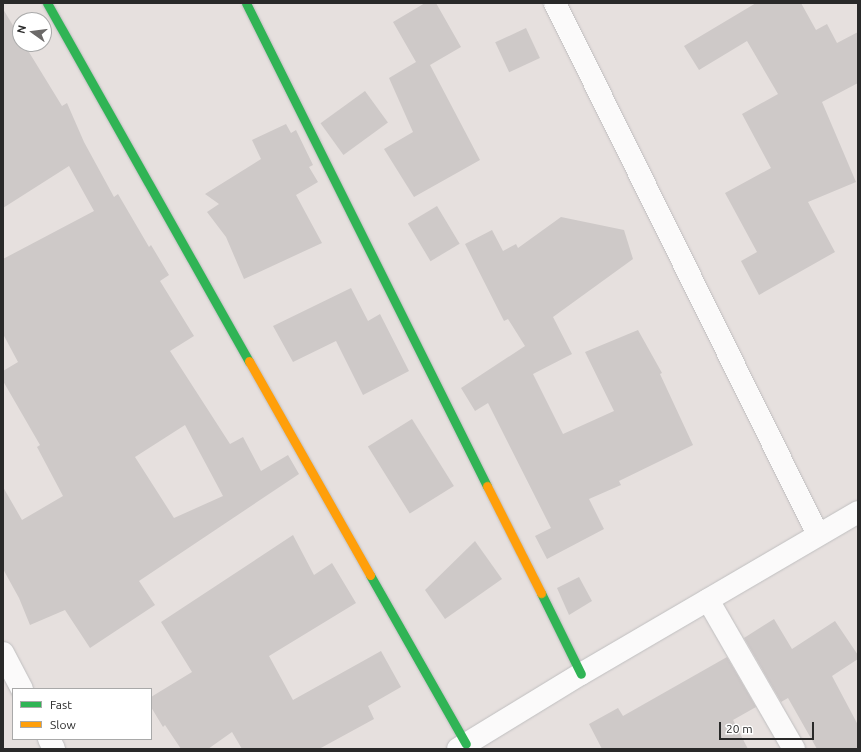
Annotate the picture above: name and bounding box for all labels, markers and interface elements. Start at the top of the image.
north arrow [12,12,52,52]
text: N [15,24,28,35]
legend [12,688,152,740]
text: Fast [50,698,72,711]
scale bar [721,714,816,740]
text: Slow [50,718,76,731]
text: 20 m [726,722,753,735]

